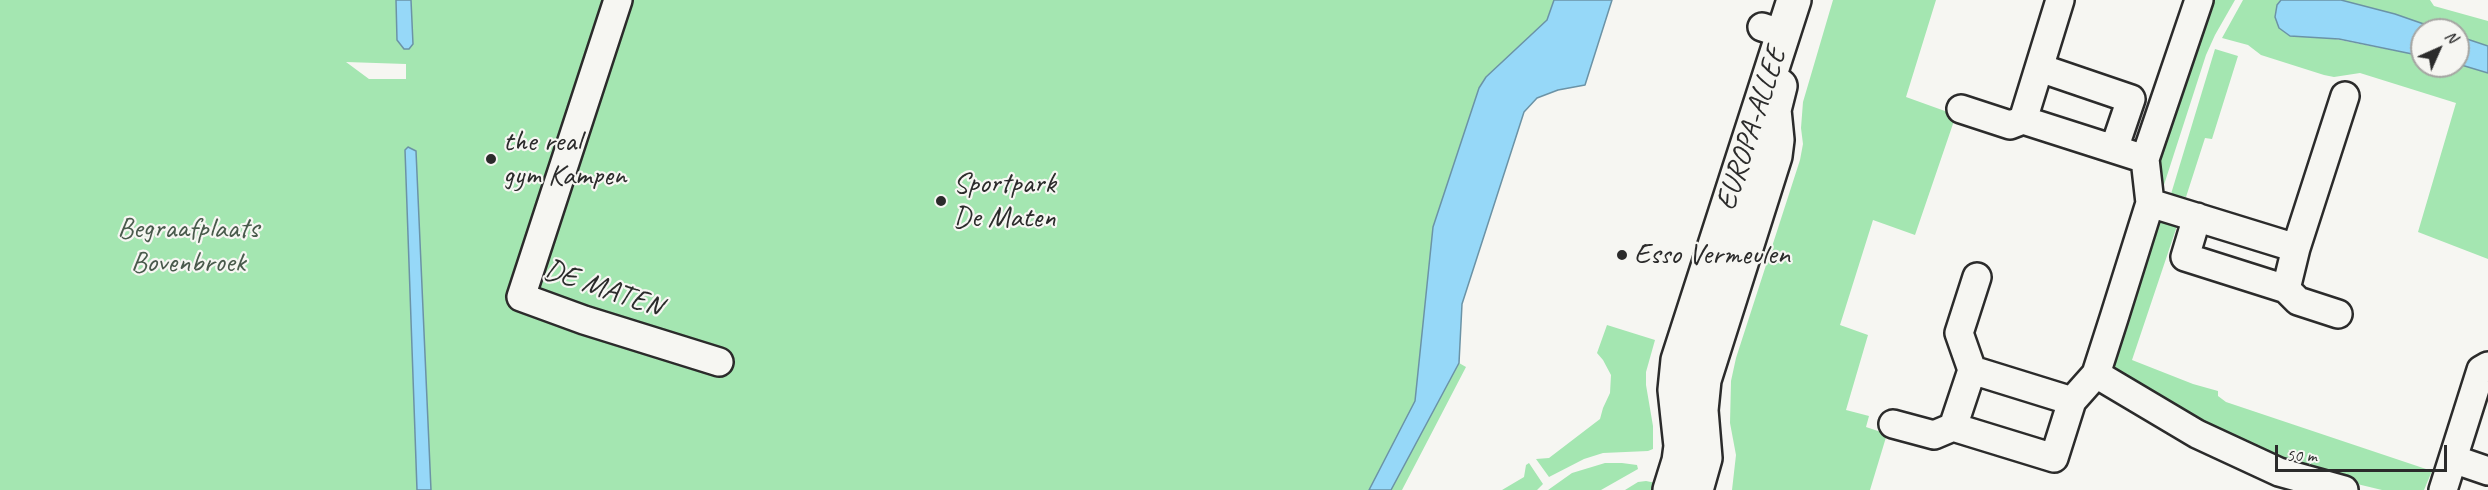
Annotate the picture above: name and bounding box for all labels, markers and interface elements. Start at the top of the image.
north arrow [2410,18,2470,78]
text: N [2441,26,2462,47]
street label: EUROPA-ALLEE [1709,43,1795,215]
place label: the real gym Kampen [503,124,626,195]
marker: the real gym Kampen [484,152,498,166]
place label: Sportpark De Maten [953,166,1056,237]
marker: Sportpark De Maten [934,194,948,208]
park label: Begraafplaats Bovenbroek [117,211,259,282]
place label: Esso Vermeulen [1634,237,1790,273]
marker: Esso Vermeulen [1615,248,1629,262]
street label: DE MATEN [539,252,667,326]
scale bar [2278,433,2450,471]
text: 50 m [2286,444,2317,466]

